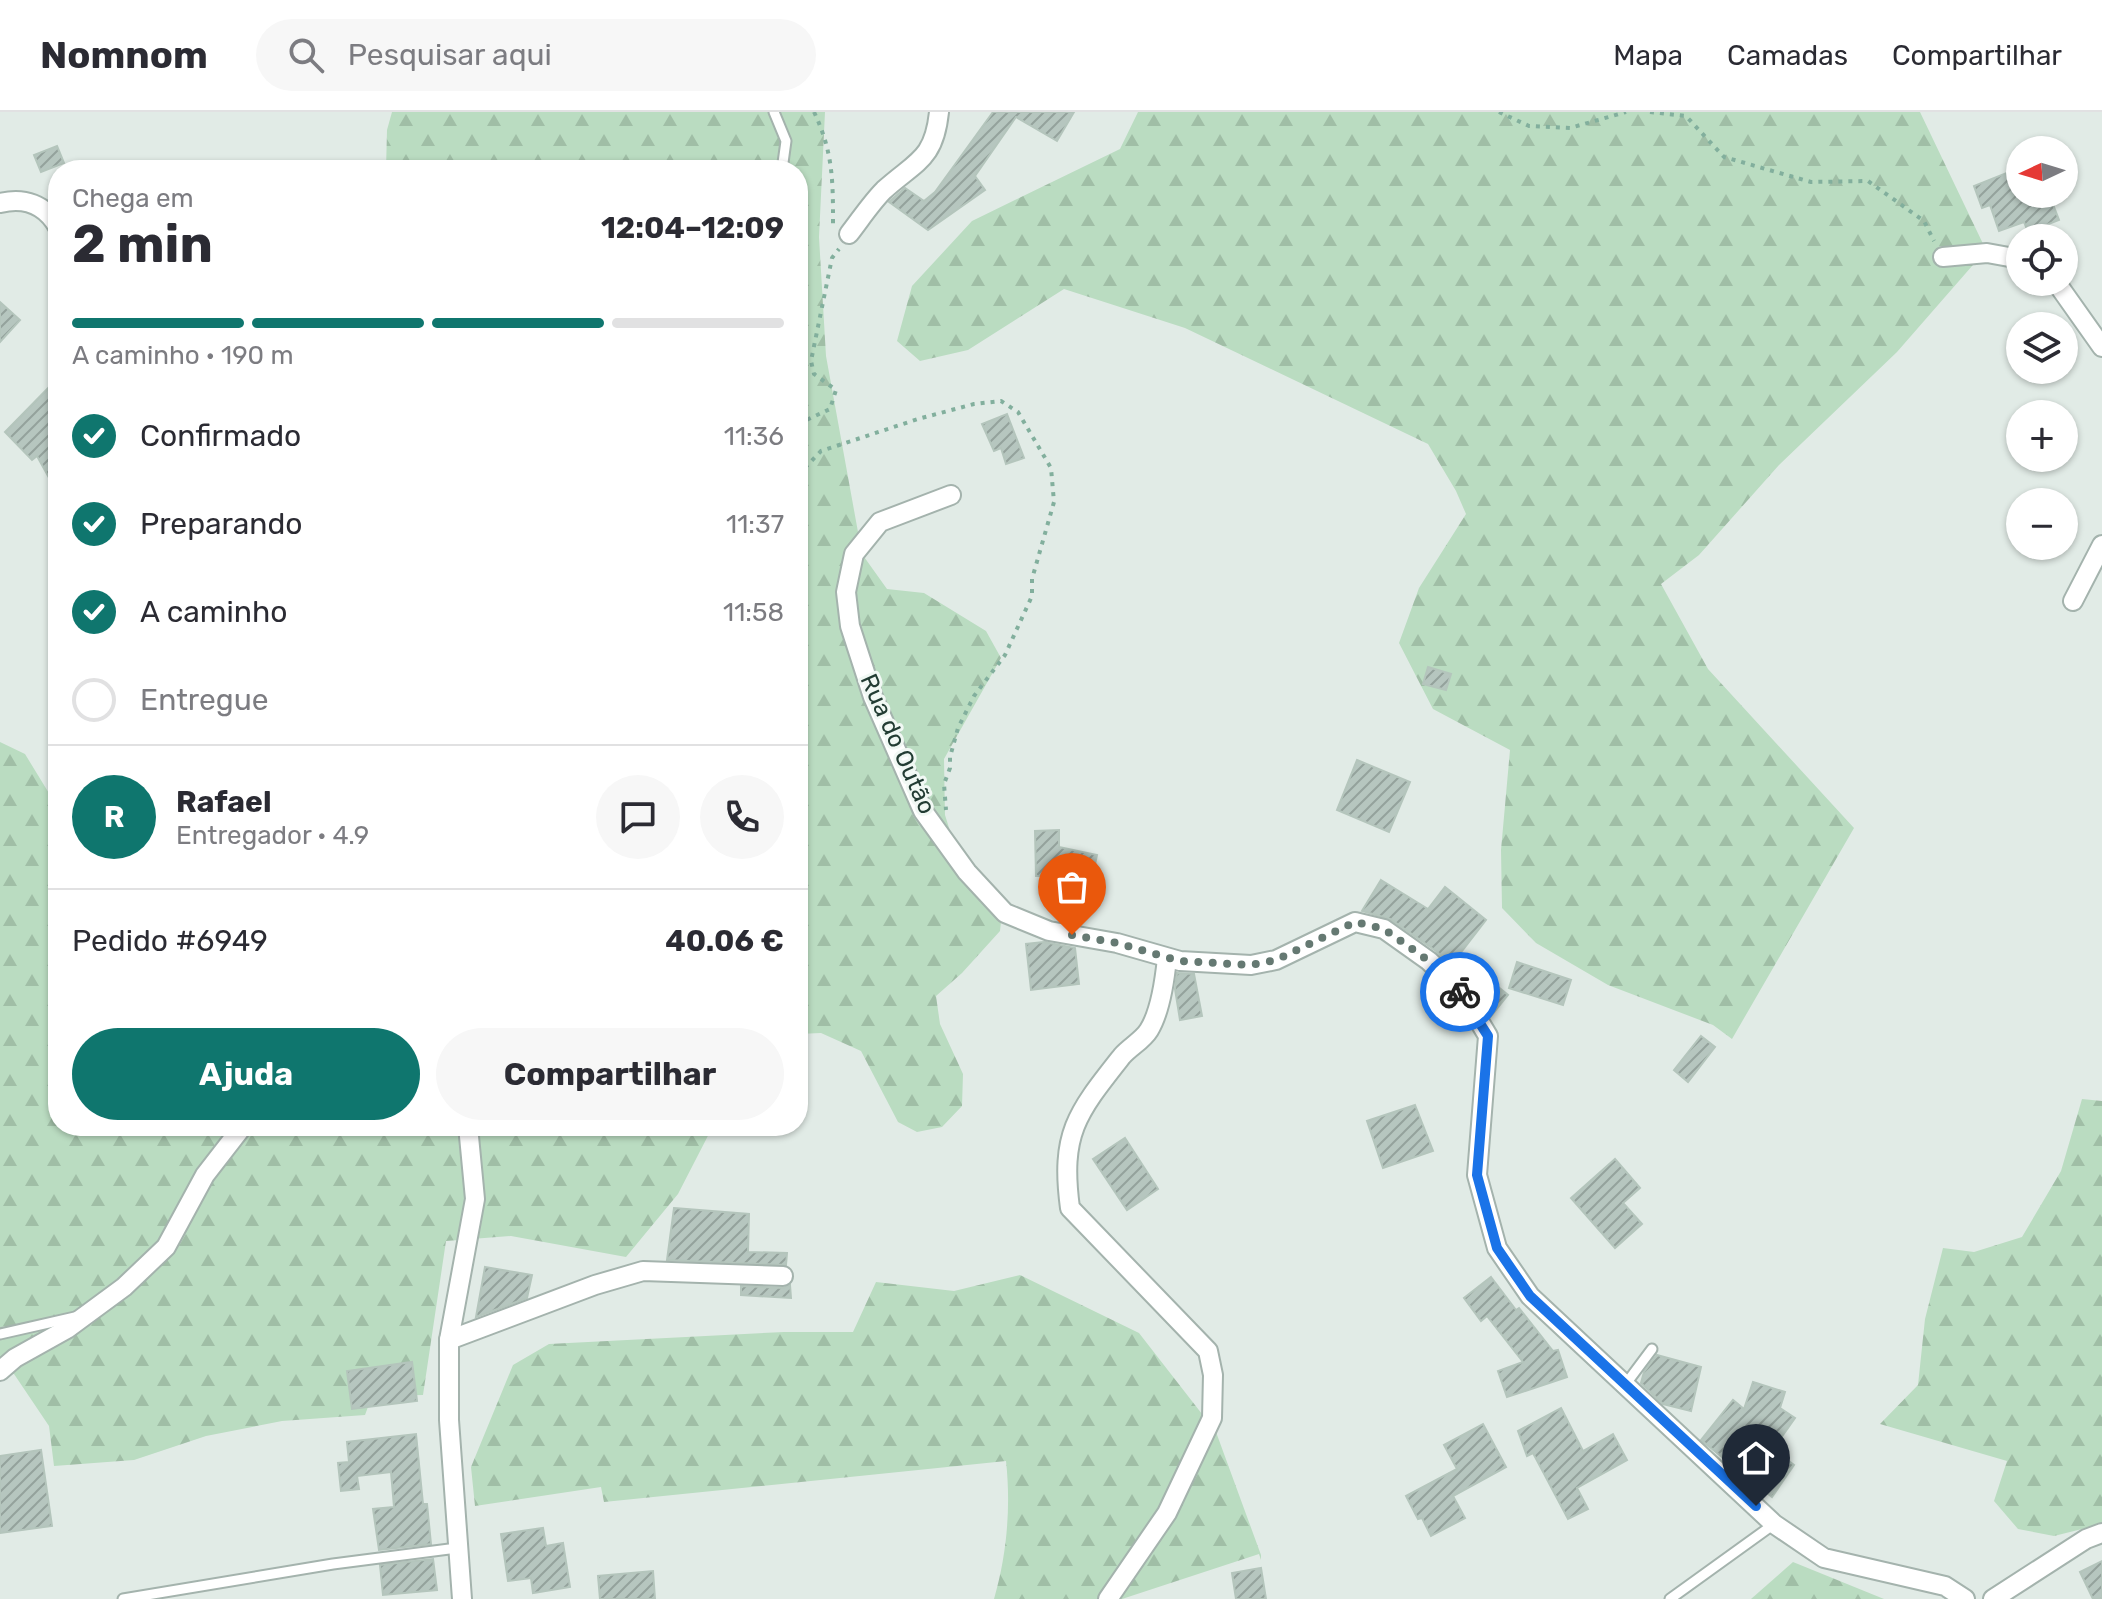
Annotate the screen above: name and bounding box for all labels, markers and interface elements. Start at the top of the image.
search box [256,19,816,91]
text: Nomnom [40,32,208,78]
icon: search [284,33,328,77]
text: Pesquisar aqui [348,37,552,73]
text: Mapa [1613,39,1683,72]
text: Camadas [1727,39,1848,72]
text: Compartilhar [1892,39,2062,72]
north arrow [2006,136,2078,208]
map controls [2006,136,2078,560]
text: Chega em [72,183,194,214]
text: 12:04–12:09 [601,210,784,246]
text: 2 min [72,213,213,275]
button: locate [2006,224,2078,296]
button: layers [2006,312,2078,384]
text: A caminho · 190 m [72,340,294,371]
button: + [2006,400,2078,472]
icon: check [72,414,116,458]
text: Confirmado [140,418,301,454]
text: 11:36 [724,421,784,452]
button: − [2006,488,2078,560]
icon: check [72,502,116,546]
text: Preparando [140,506,303,542]
text: 11:37 [726,509,784,540]
icon: check [72,590,116,634]
text: A caminho [140,594,287,630]
text: 11:58 [723,597,784,628]
street label: Rua do Outão [855,670,941,818]
text: Entregue [140,682,269,718]
button: chat [596,775,680,859]
button: phone [700,775,784,859]
text: Rafael [176,784,271,820]
text: R [104,799,124,835]
text: Entregador · 4.9 [176,820,369,851]
pin [1038,853,1106,935]
icon: bag [1050,865,1094,909]
text: Pedido #6949 [72,923,268,959]
text: 40.06 € [665,923,784,959]
courier [1420,952,1500,1032]
icon: bike [1438,970,1482,1014]
button: Ajuda [72,1028,420,1120]
button: Compartilhar [436,1028,784,1120]
pin [1722,1424,1790,1506]
icon: home [1734,1436,1778,1480]

